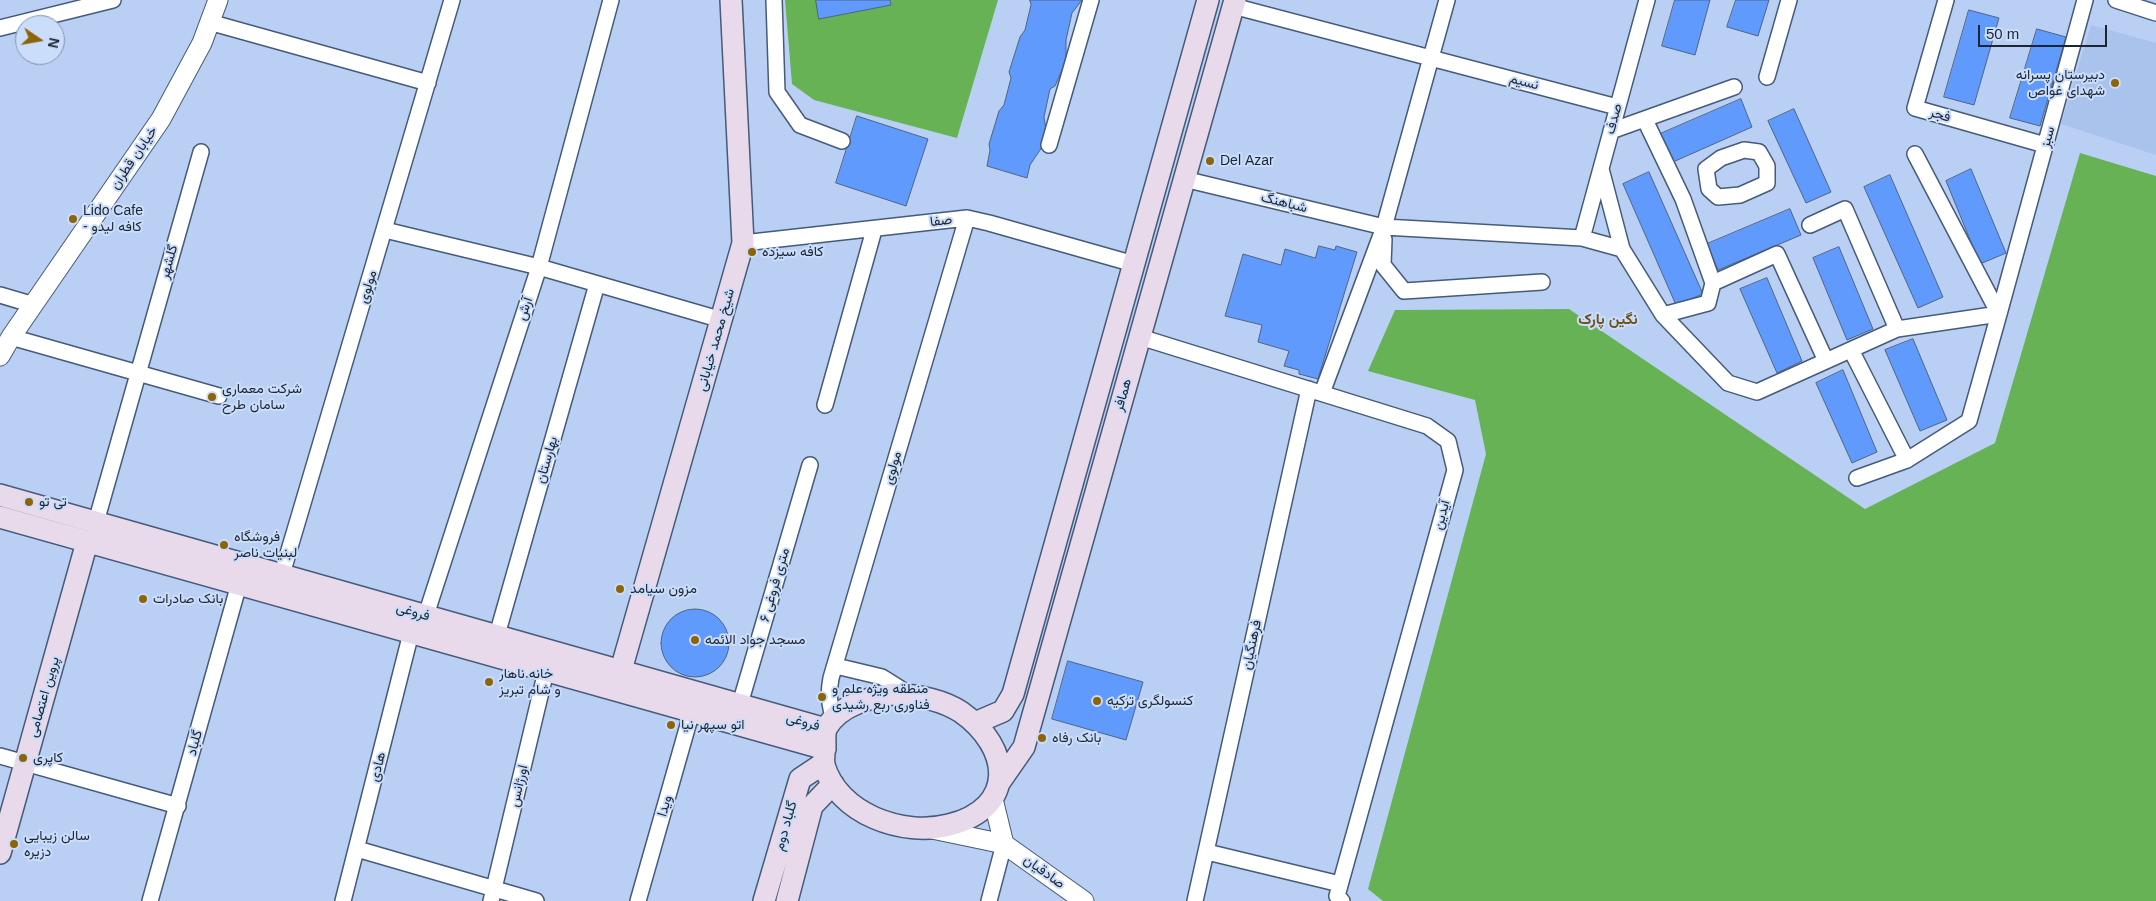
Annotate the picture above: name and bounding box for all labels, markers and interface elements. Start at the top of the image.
north arrow [15,15,65,65]
scale bar [1981,15,2110,47]
text: 50 m [1986,25,2019,42]
text: N [45,36,63,50]
place label: دبیرستان پسرانه شهدای غواص [2016,67,2105,100]
street label: نسیم [1507,70,1541,94]
marker: دبیرستان پسرانه شهدای غواص [2109,77,2121,89]
street label: صدف [1602,102,1626,136]
street label: فجر [1927,104,1953,126]
street label: خیابان قطران [107,123,161,193]
street label: سبز [2037,125,2059,149]
place label: Del Azar [1220,153,1274,169]
marker: Del Azar [1204,155,1216,167]
street label: شباهنگ [1259,189,1309,217]
place label: Lido Cafe - کافه لیدو [83,203,143,236]
street label: صفا [929,211,953,231]
marker: Lido Cafe - کافه لیدو [67,213,79,225]
street label: گلشهر [156,243,182,281]
place label: کافه سیزده [762,244,824,260]
marker: کافه سیزده [746,246,758,258]
street label: مولوی [355,268,381,306]
street label: شیخ محمد خیابانی [693,287,739,393]
street label: آرش [513,295,537,323]
district label: نگین پارک [1578,311,1638,329]
street label: همافر [1110,377,1136,413]
place label: شرکت معماری سامان طرح [222,381,302,414]
marker: شرکت معماری سامان طرح [206,391,218,403]
street label: بهارستان [532,435,562,485]
street label: مولوی [880,449,906,487]
place label: تی تو [39,494,67,510]
marker: تی تو [23,496,35,508]
street label: آیدین [1430,498,1454,532]
place label: فروشگاه لبنیات ناصر [234,529,297,562]
marker: فروشگاه لبنیات ناصر [218,539,230,551]
street label: ۶ متری فروغی [756,546,794,624]
place label: مزون سیامد [630,581,697,597]
marker: مزون سیامد [614,583,626,595]
place label: بانک صادرات [153,591,223,607]
marker: بانک صادرات [137,593,149,605]
street label: فروغى [394,599,432,625]
street label: فرهنگیان [1239,619,1265,671]
place label: مسجد جواد الائمه [705,632,805,648]
marker: مسجد جواد الائمه [689,634,701,646]
street label: پروین اعتصامى [24,655,64,739]
place label: خانه ناهار و شام تبریز [499,666,561,699]
marker: خانه ناهار و شام تبریز [483,676,495,688]
place label: منطقه ویژه علم و فناوری ربع رشیدی [832,681,930,714]
marker: منطقه ویژه علم و فناوری ربع رشیدی [816,691,828,703]
place label: کنسولگری ترکیه [1107,693,1193,709]
marker: کنسولگری ترکیه [1091,695,1103,707]
street label: فروغى [784,709,822,735]
place label: اتو سپهر نیا [681,717,745,733]
marker: اتو سپهر نیا [665,719,677,731]
street label: گلباد [184,728,206,758]
place label: بانک رفاه [1052,730,1101,746]
marker: بانک رفاه [1036,732,1048,744]
place label: کاپری [33,750,63,766]
street label: هادی [366,750,390,784]
marker: کاپری [17,752,29,764]
street label: اورژانس [506,763,532,809]
street label: ویدا [654,793,676,819]
street label: گلباد دوم [771,799,801,853]
place label: سالن زیبایی دزیره [24,828,90,860]
marker: سالن زیبایی دزیره [8,838,20,850]
street label: صادقیان [1020,851,1068,893]

